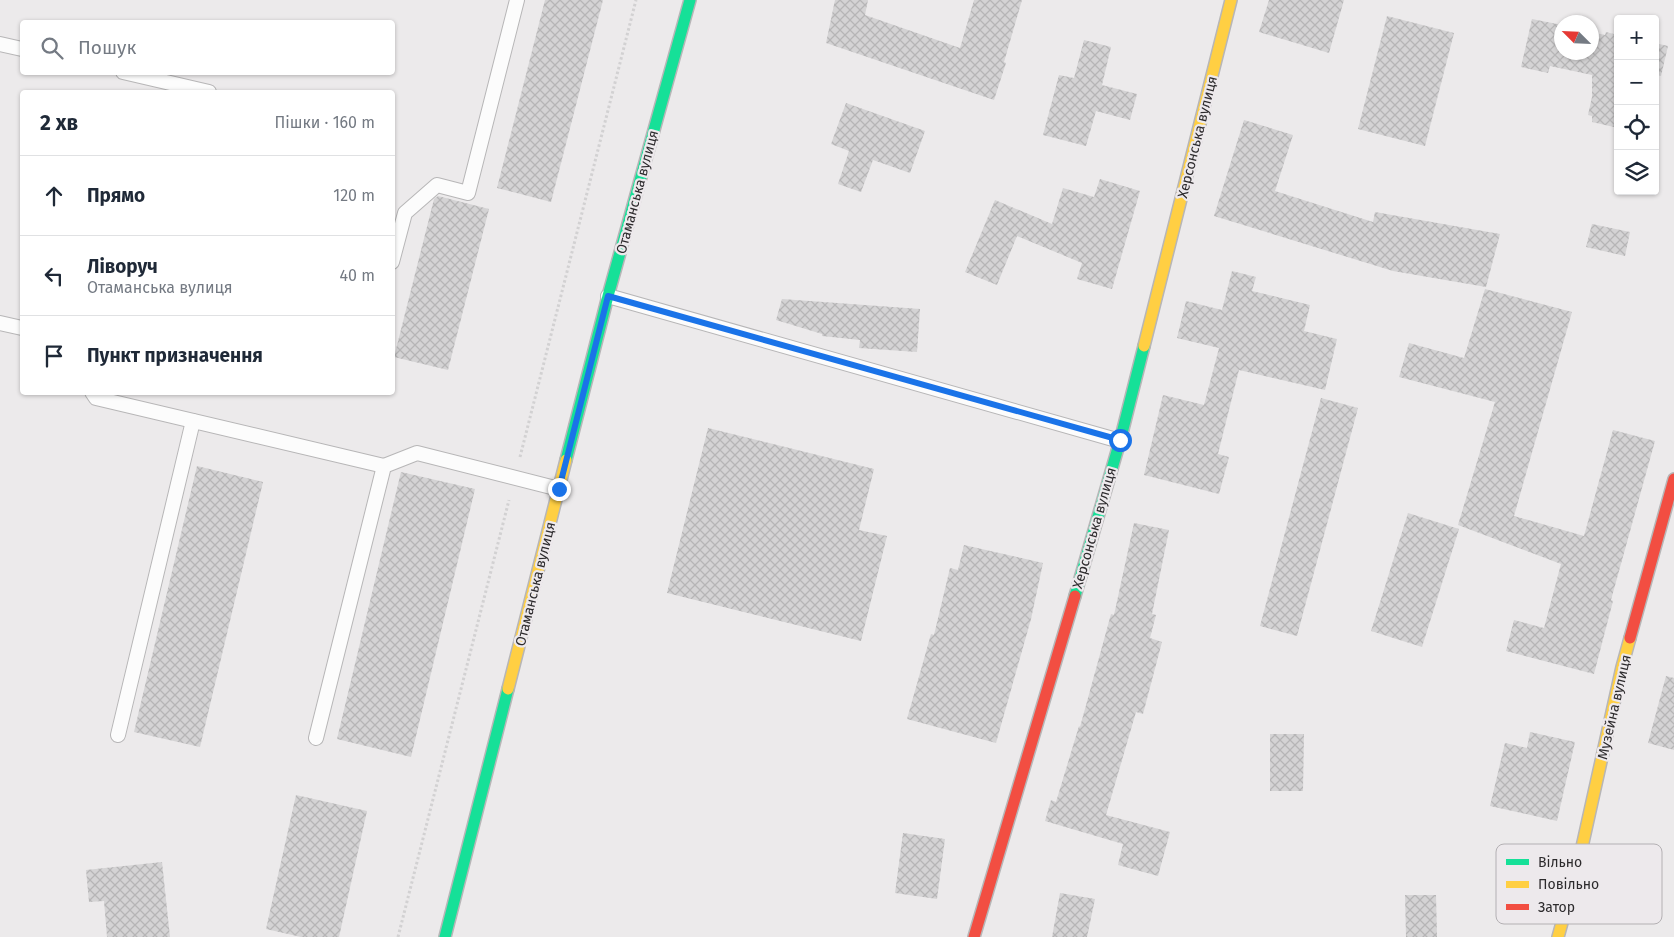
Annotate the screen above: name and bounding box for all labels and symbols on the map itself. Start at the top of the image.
north arrow [1554,15,1599,60]
street label: Херсонська вулиця [1174,74,1221,200]
street label: Отаманська вулиця [613,128,662,256]
route start [1109,429,1132,452]
street label: Херсонська вулиця [1069,466,1120,591]
route end [548,478,571,501]
street label: Отаманська вулиця [512,520,559,648]
street label: Музейна вулиця [1594,653,1635,761]
legend [1496,844,1662,924]
text: Вільно [1538,854,1582,871]
text: Повільно [1538,876,1599,893]
text: Затор [1538,899,1575,916]

